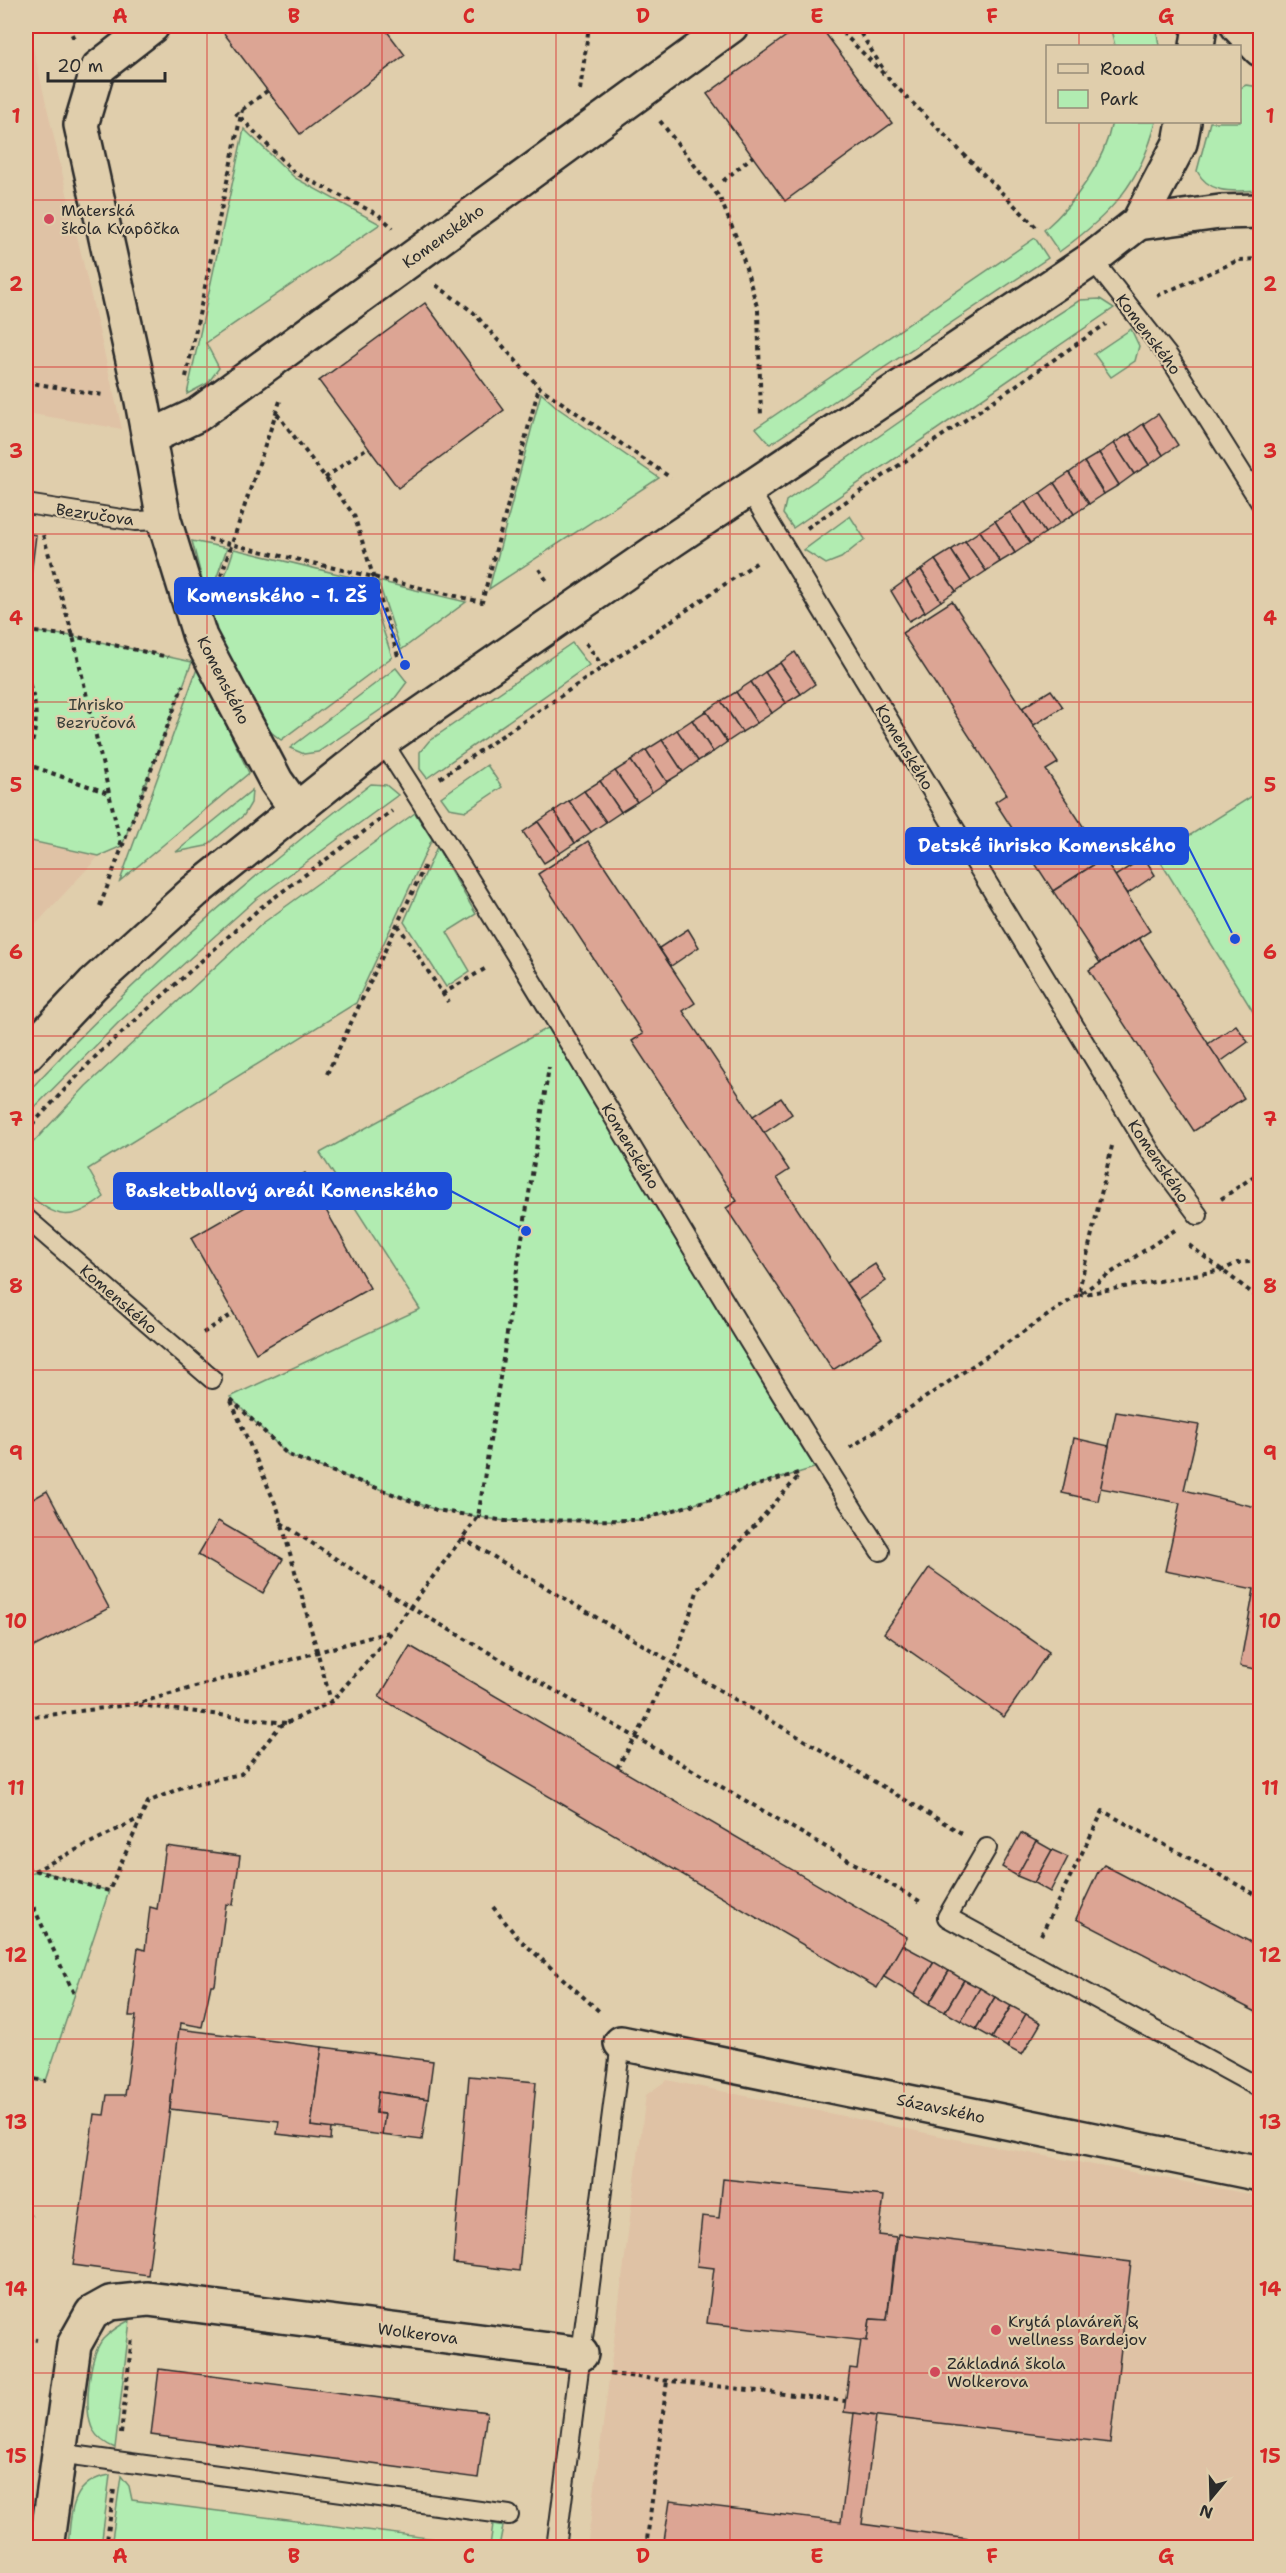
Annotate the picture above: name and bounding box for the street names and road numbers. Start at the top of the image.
street label: Komenského [398,200,488,273]
street label: Komenského [1111,290,1186,379]
street label: Bezručova [54,499,135,530]
street label: Komenského [192,633,255,728]
street label: Komenského [871,701,938,794]
street label: Komenského [597,1100,664,1193]
street label: Komenského [1123,1116,1194,1207]
street label: Komenského [75,1260,162,1339]
street label: Sázavského [895,2089,987,2128]
street label: Wolkerova [376,2318,459,2349]

